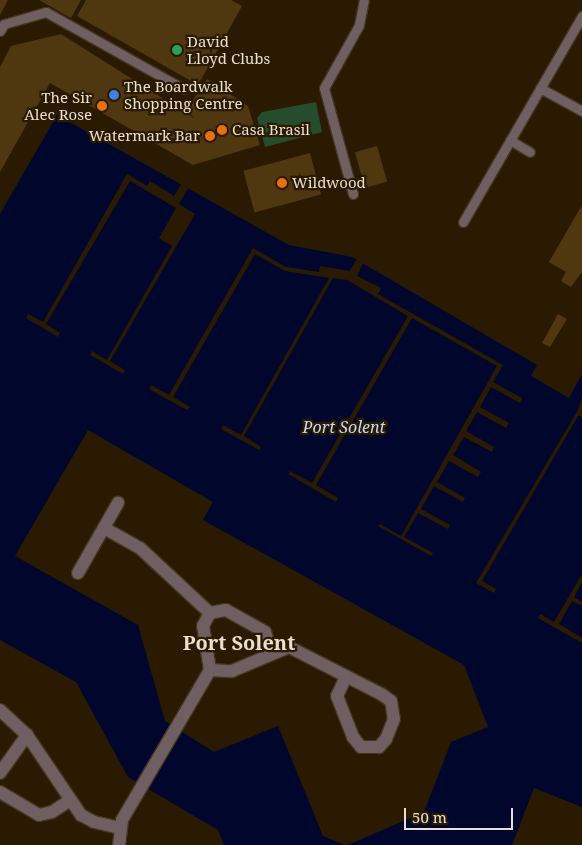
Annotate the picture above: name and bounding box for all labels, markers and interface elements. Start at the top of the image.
place label: David Lloyd Clubs [187,32,270,67]
marker: David Lloyd Clubs [171,44,183,56]
place label: The Boardwalk Shopping Centre [124,77,242,112]
place label: The Sir Alec Rose [24,88,92,123]
marker: The Boardwalk Shopping Centre [108,89,120,101]
marker: The Sir Alec Rose [96,100,108,112]
place label: Casa Brasil [232,121,310,139]
marker: Casa Brasil [216,124,228,136]
place label: Watermark Bar [89,127,200,145]
marker: Watermark Bar [204,130,216,142]
place label: Wildwood [292,174,366,192]
marker: Wildwood [276,177,288,189]
water label: Port Solent [303,417,385,437]
district label: Port Solent [183,630,295,654]
scale bar [407,798,516,830]
text: 50 m [412,807,447,827]

